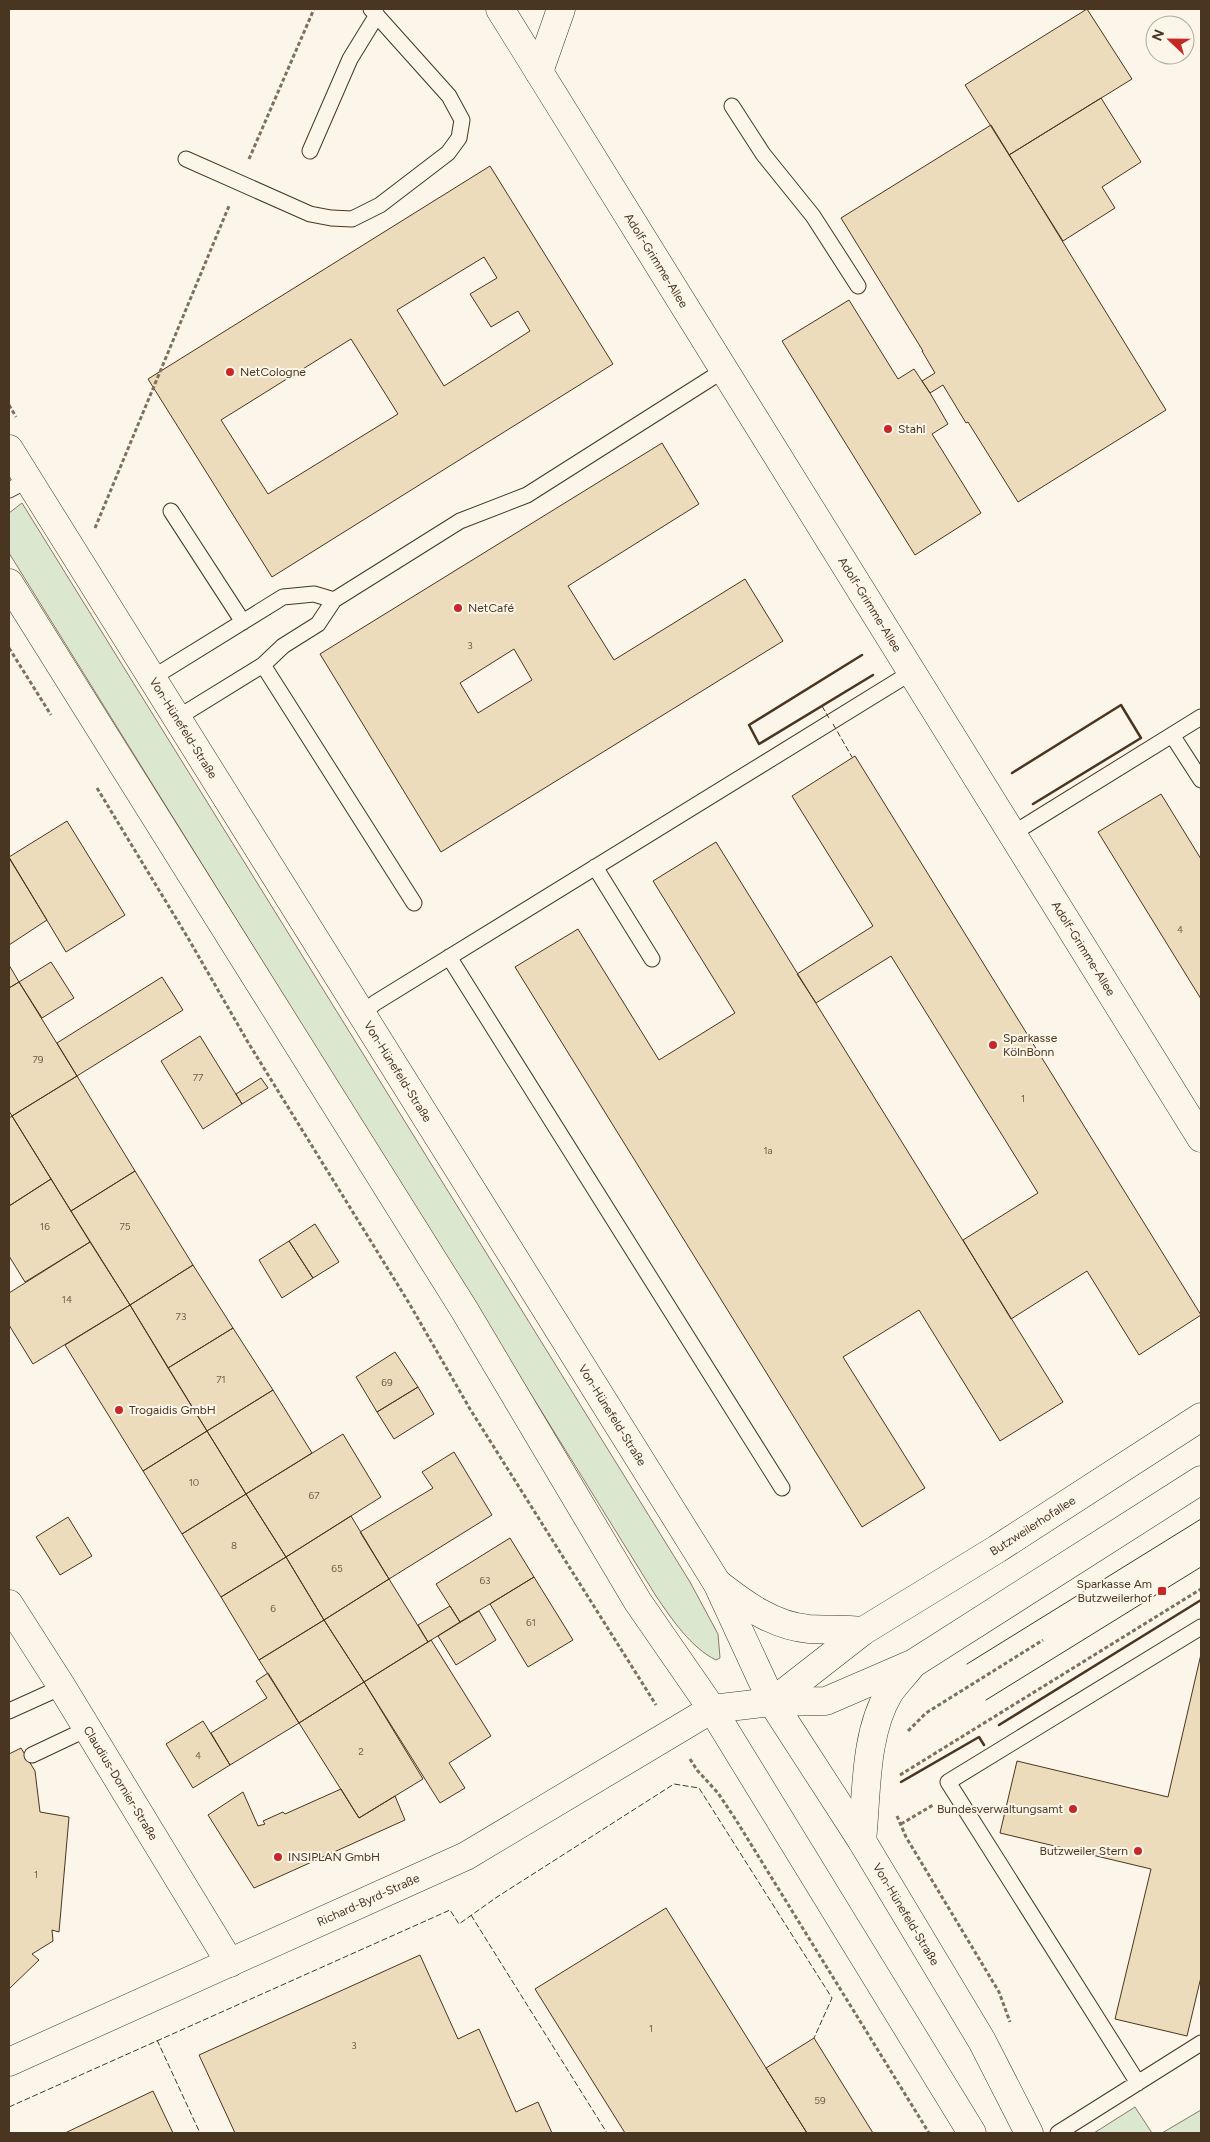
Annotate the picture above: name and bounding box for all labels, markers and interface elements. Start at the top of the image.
north arrow [1145,15,1195,65]
text: N [1149,27,1168,44]
street label: Adolf-Grimme-Allee [622,211,691,311]
place label: NetCologne [240,365,306,379]
marker: NetCologne [224,366,236,378]
place label: Stahl [898,422,925,436]
marker: Stahl [882,423,894,435]
street label: Adolf-Grimme-Allee [835,555,905,655]
place label: NetCafé [468,601,515,615]
marker: NetCafé [452,602,464,614]
house number: 3 [467,639,473,652]
street label: Von-Hünefeld-Straße [146,675,220,782]
street label: Adolf-Grimme-Allee [1049,899,1118,999]
house number: 4 [1177,923,1183,936]
street label: Von-Hünefeld-Straße [361,1018,435,1125]
place label: Sparkasse KölnBonn [1003,1031,1058,1059]
marker: Sparkasse KölnBonn [987,1039,999,1051]
house number: 79 [32,1053,44,1066]
house number: 77 [193,1071,204,1084]
house number: 1 [1021,1092,1025,1105]
house number: 1a [763,1144,773,1157]
house number: 16 [40,1220,50,1233]
house number: 75 [119,1220,131,1233]
house number: 14 [62,1293,72,1306]
house number: 73 [176,1310,186,1323]
street label: Von-Hünefeld-Straße [575,1362,649,1469]
house number: 71 [216,1373,226,1386]
house number: 69 [381,1376,393,1389]
place label: Trogaidis GmbH [129,1403,216,1417]
marker: Trogaidis GmbH [113,1404,125,1416]
house number: 10 [189,1476,199,1489]
house number: 67 [308,1489,320,1502]
street label: Butzweilerhofallee [987,1493,1078,1559]
house number: 8 [231,1539,237,1552]
house number: 65 [331,1562,343,1575]
house number: 63 [479,1574,491,1587]
place label: Sparkasse Am Butzweilerhof [1077,1577,1153,1605]
marker: Sparkasse Am Butzweilerhof [1156,1585,1168,1597]
house number: 6 [270,1602,276,1615]
house number: 61 [526,1616,536,1629]
street label: Claudius-Dornier-Straße [80,1723,161,1843]
house number: 2 [358,1745,364,1758]
house number: 4 [195,1749,201,1762]
place label: Bundesverwaltungsamt [937,1802,1063,1816]
marker: Bundesverwaltungsamt [1067,1803,1079,1815]
place label: Butzweiler Stern [1040,1844,1128,1858]
marker: Butzweiler Stern [1132,1845,1144,1857]
place label: INSIPLAN GmbH [288,1850,380,1864]
marker: INSIPLAN GmbH [272,1851,284,1863]
street label: Von-Hünefeld-Straße [870,1861,942,1968]
house number: 1 [34,1868,38,1881]
street label: Richard-Byrd-Straße [315,1871,422,1929]
house number: 1 [649,2022,653,2035]
house number: 3 [351,2039,357,2052]
house number: 59 [814,2094,826,2107]

